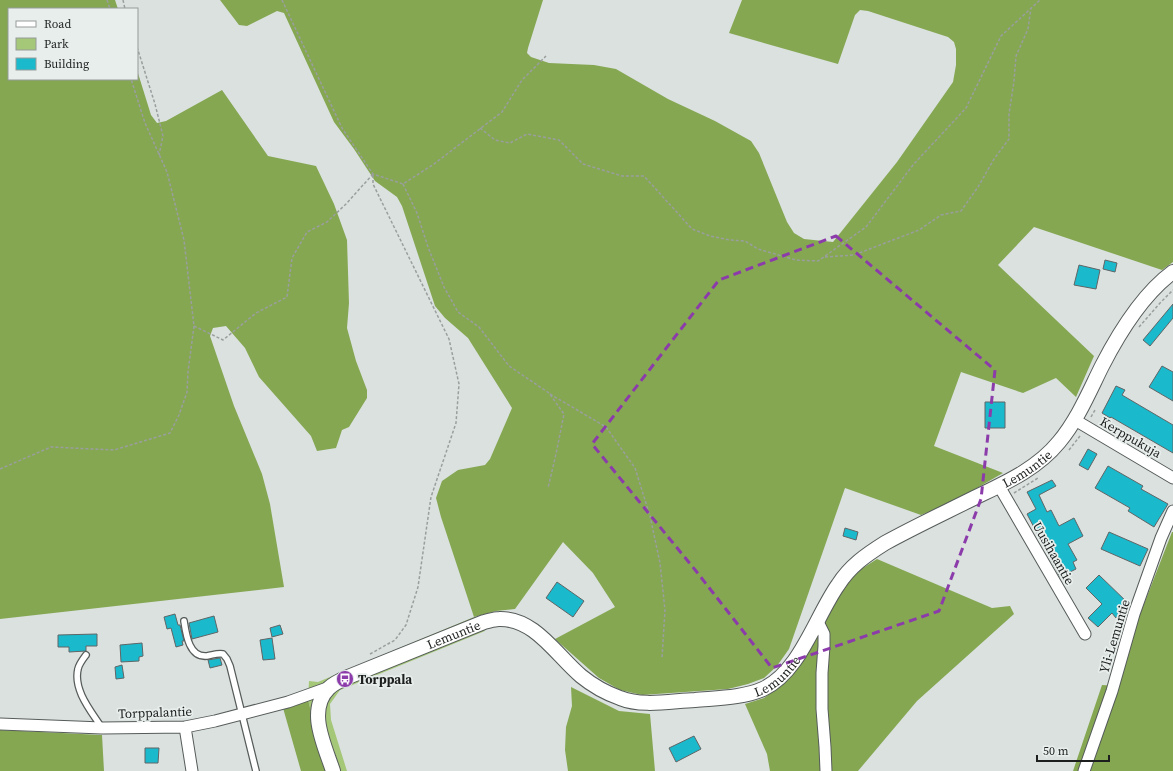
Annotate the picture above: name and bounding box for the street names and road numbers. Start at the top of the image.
street label: Kerppukuja [1097,413,1165,462]
street label: Lemuntie [999,446,1056,492]
street label: Uusihaantie [1029,519,1079,588]
street label: Yli-Lemuntie [1095,597,1134,675]
street label: Lemuntie [424,616,483,653]
street label: Lemuntie [752,652,805,701]
street label: Torppalantie [118,703,193,722]

